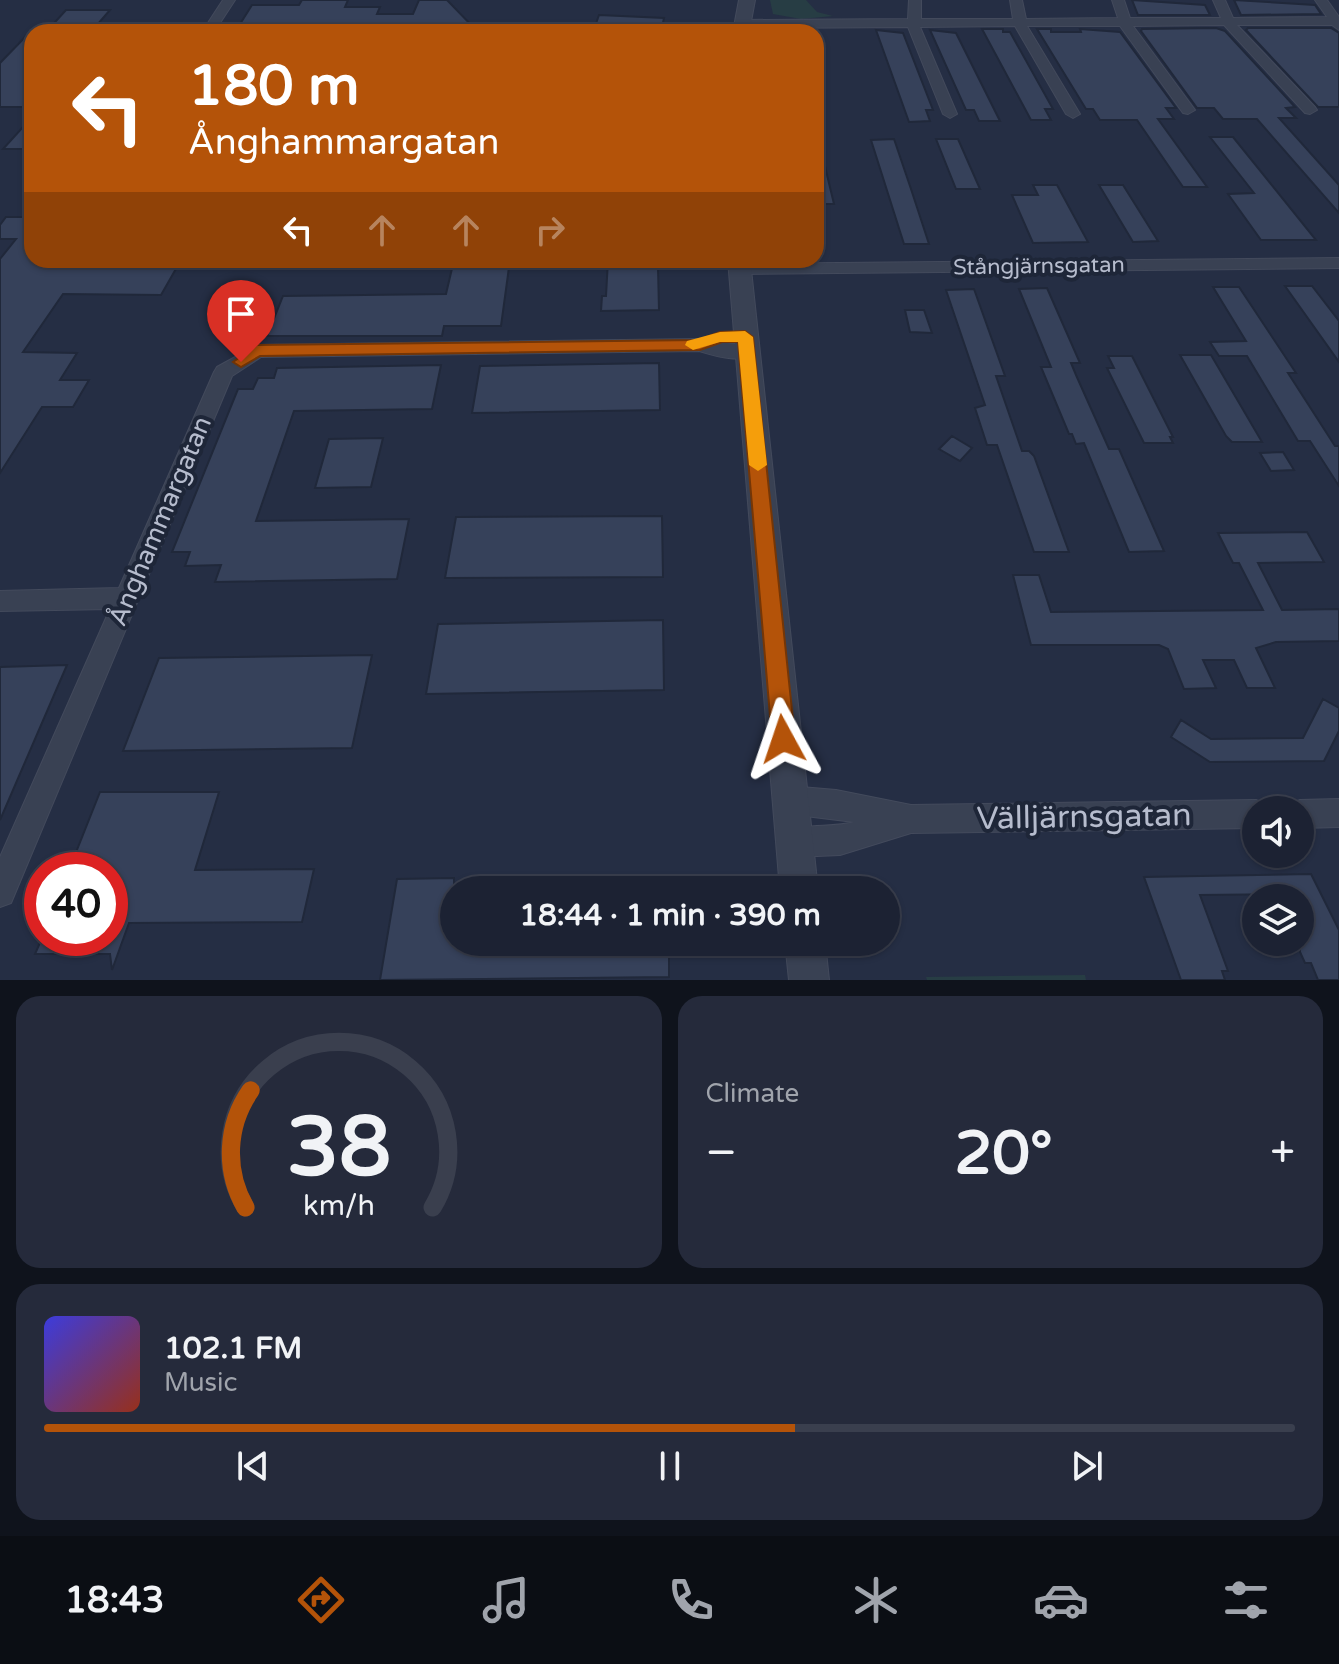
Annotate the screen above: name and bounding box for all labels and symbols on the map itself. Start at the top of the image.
street label: Stångjärnsgatan [953,252,1125,280]
pin [207,280,275,362]
street label: Ånghammargatan [101,411,218,631]
position arrow [741,697,825,781]
street label: Välljärnsgatan [976,796,1192,838]
speed limit sign: 40 [24,852,128,956]

